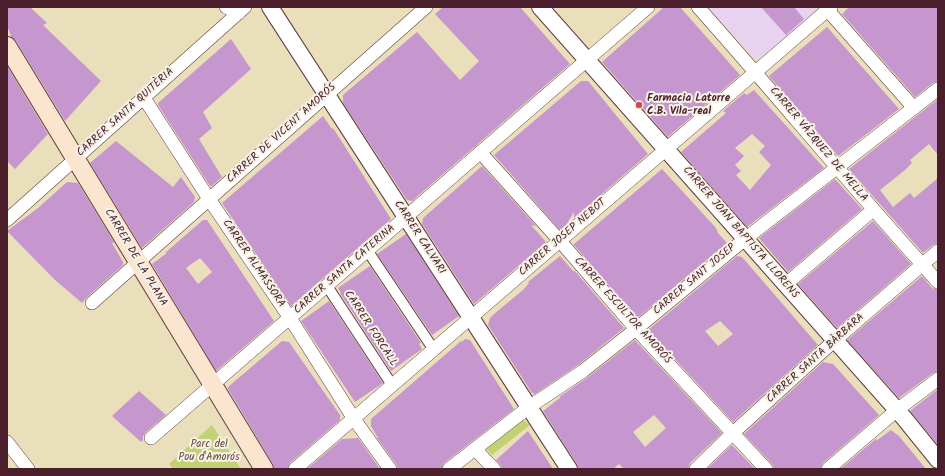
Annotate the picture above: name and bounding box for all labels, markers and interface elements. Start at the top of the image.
street label: CARRER SANTA QUITÈRIA [75,66,177,160]
street label: CARRER DE VICENT AMORÓS [225,81,339,187]
street label: CARRER VÁZQUEZ DE MELLA [766,85,870,205]
place label: Farmacia Latorre C.B. Vila-real [647,92,730,118]
marker: Farmacia Latorre C.B. Vila-real [634,100,644,110]
street label: CARRER JOAN BAPTISTA LLORENS [679,164,801,302]
street label: CARRER JOSEP NEBOT [517,196,609,280]
street label: CARRER CALVARI [390,199,448,277]
street label: CARRER DE LA PLANA [101,207,169,309]
street label: CARRER ALMASSORA [219,218,287,310]
street label: CARRER SANTA CATERINA [292,222,398,318]
street label: CARRER SANT JOSEP [651,242,739,318]
street label: CARRER ESCULTOR AMORÓS [570,255,674,367]
street label: CARRER FORCALL [341,289,399,369]
street label: CARRER SANTA BÀRBARA [764,312,868,406]
park label: Parc del Pou d'Amorós [178,438,240,464]

